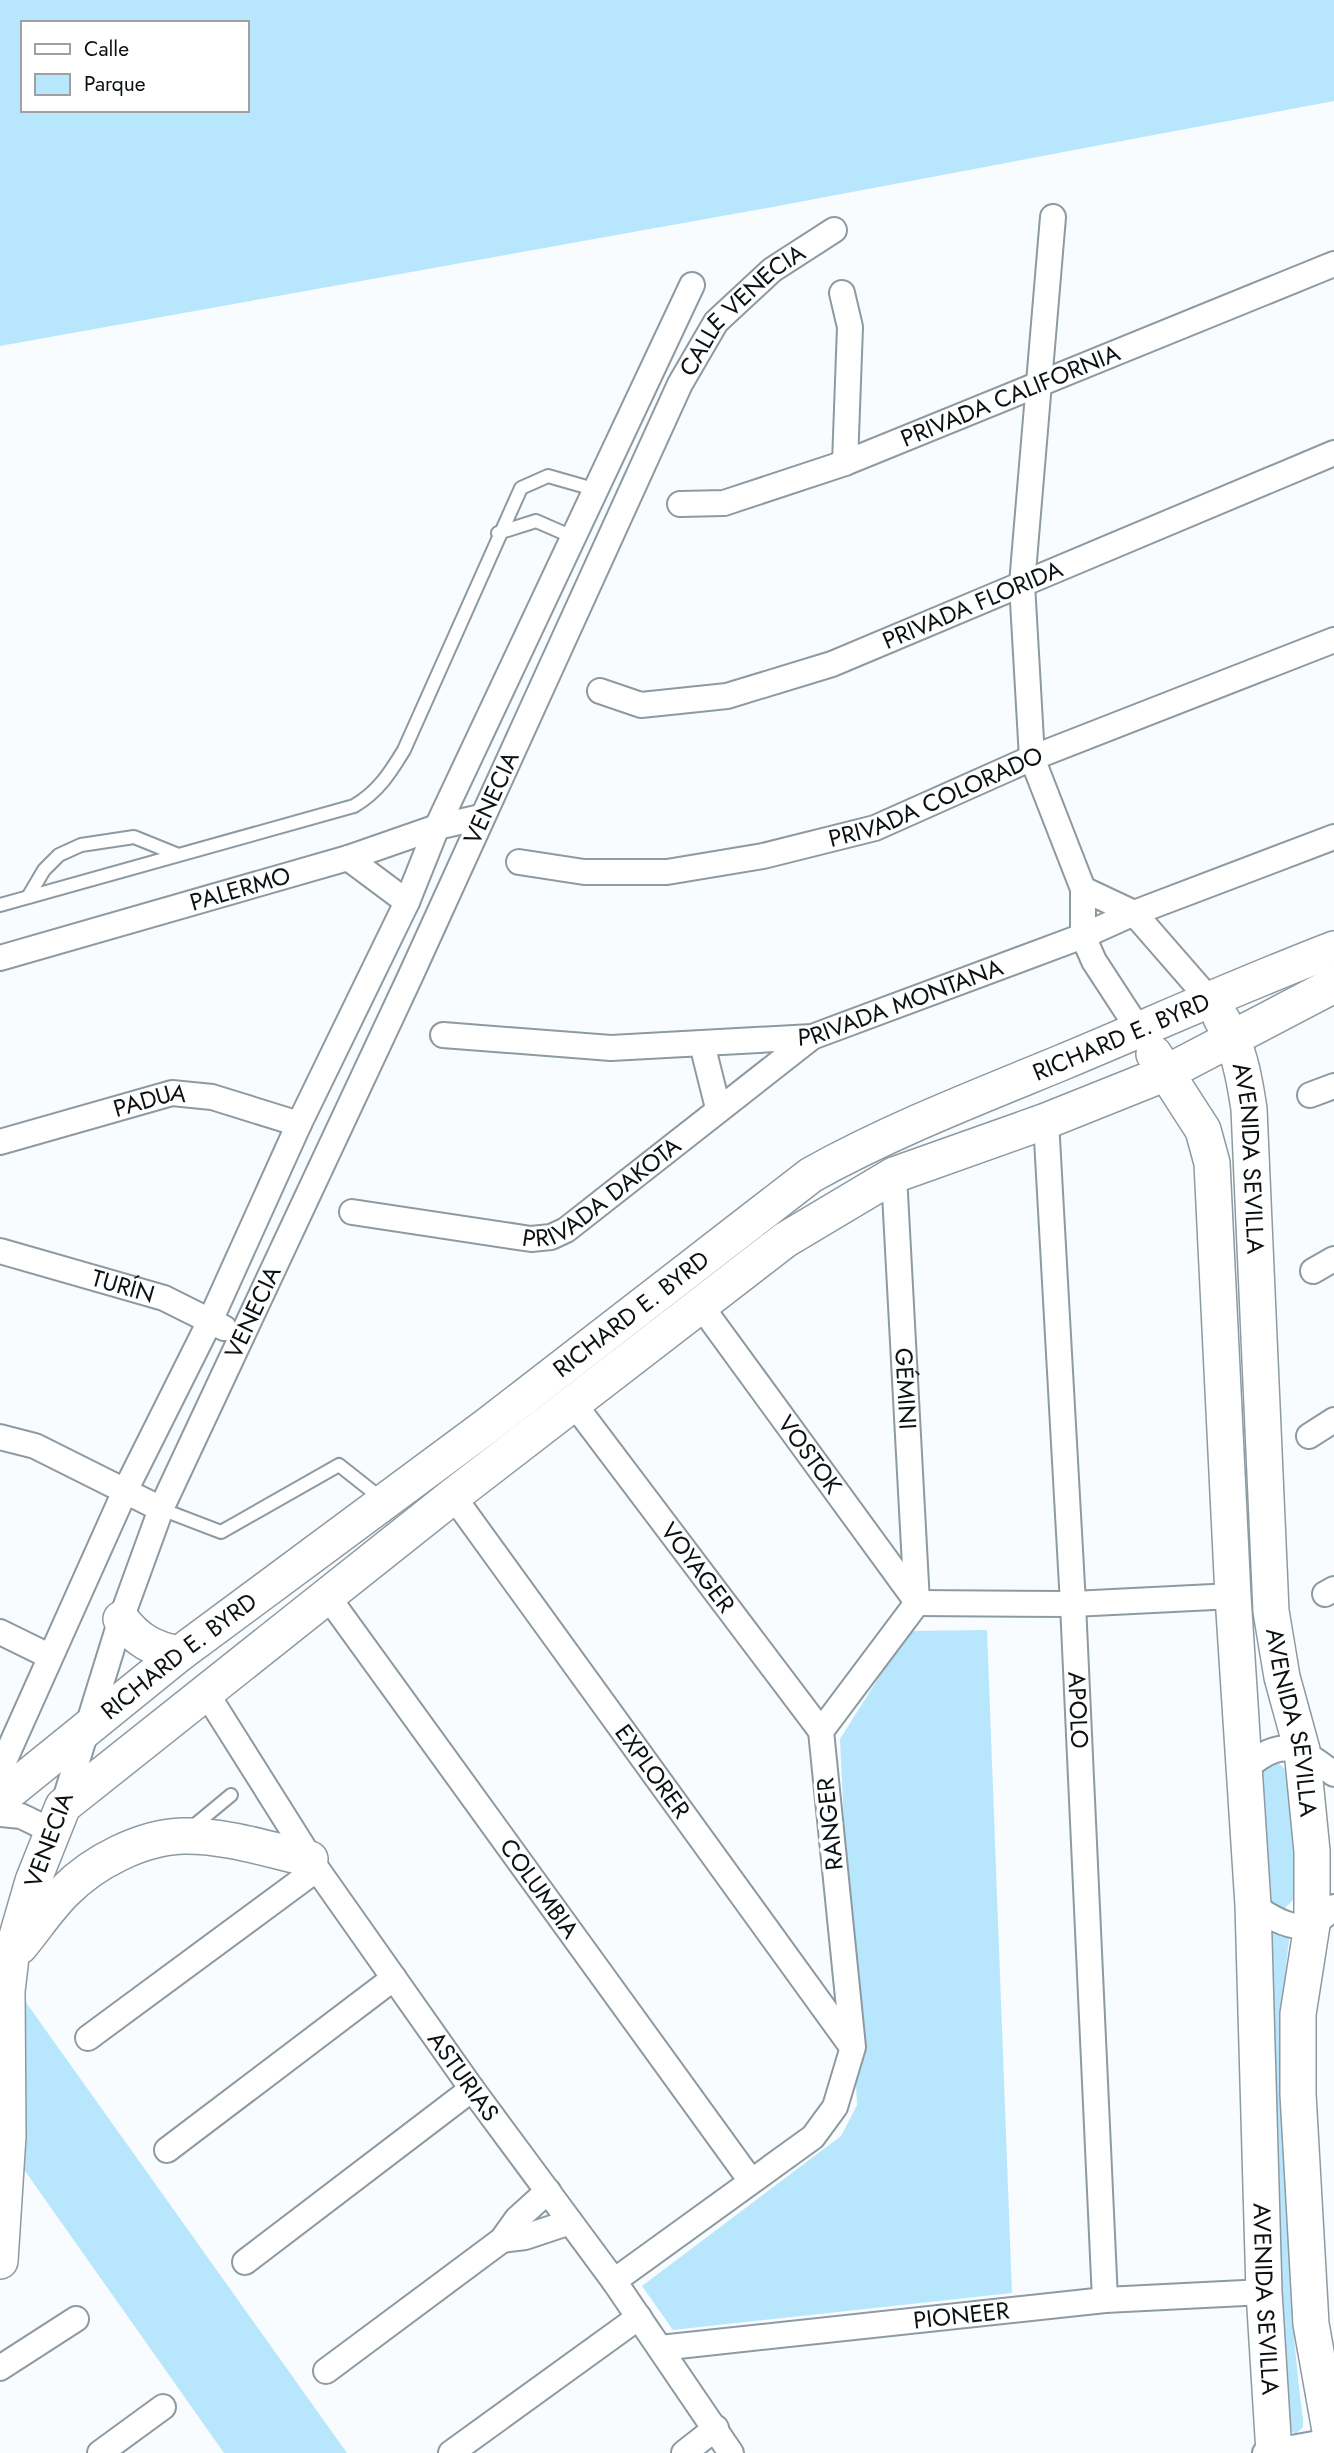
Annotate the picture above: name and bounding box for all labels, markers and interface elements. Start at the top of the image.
legend [21,21,248,112]
text: Calle [84,34,129,64]
text: Parque [84,69,146,99]
street label: CALLE VENECIA [670,235,812,382]
street label: PRIVADA CALIFORNIA [895,335,1125,456]
street label: PRIVADA FLORIDA [877,551,1068,658]
street label: PRIVADA COLORADO [825,737,1048,856]
street label: VENECIA [455,745,528,850]
street label: PALERMO [186,857,295,920]
street label: PRIVADA MONTANA [797,949,1008,1055]
street label: RICHARD E. BYRD [1027,984,1215,1090]
street label: AVENIDA SEVILLA [1224,1059,1273,1255]
street label: PADUA [109,1075,188,1126]
street label: PRIVADA DAKOTA [520,1128,688,1256]
street label: RICHARD E. BYRD [545,1242,716,1386]
street label: TURÍN [88,1260,159,1311]
street label: VENECIA [216,1260,290,1364]
street label: GÉMINI [886,1347,926,1430]
street label: VOSTOK [769,1408,851,1501]
street label: VOYAGER [652,1515,744,1620]
street label: RICHARD E. BYRD [93,1584,264,1728]
street label: AVENIDA SEVILLA [1257,1625,1327,1818]
street label: APOLO [1059,1671,1098,1749]
street label: EXPLORER [607,1717,699,1826]
street label: RANGER [807,1775,852,1872]
street label: VENECIA [15,1787,82,1892]
street label: COLUMBIA [491,1831,588,1946]
street label: ASTURIAS [419,2024,508,2128]
street label: AVENIDA SEVILLA [1244,2203,1288,2396]
street label: PIONEER [911,2292,1012,2338]

